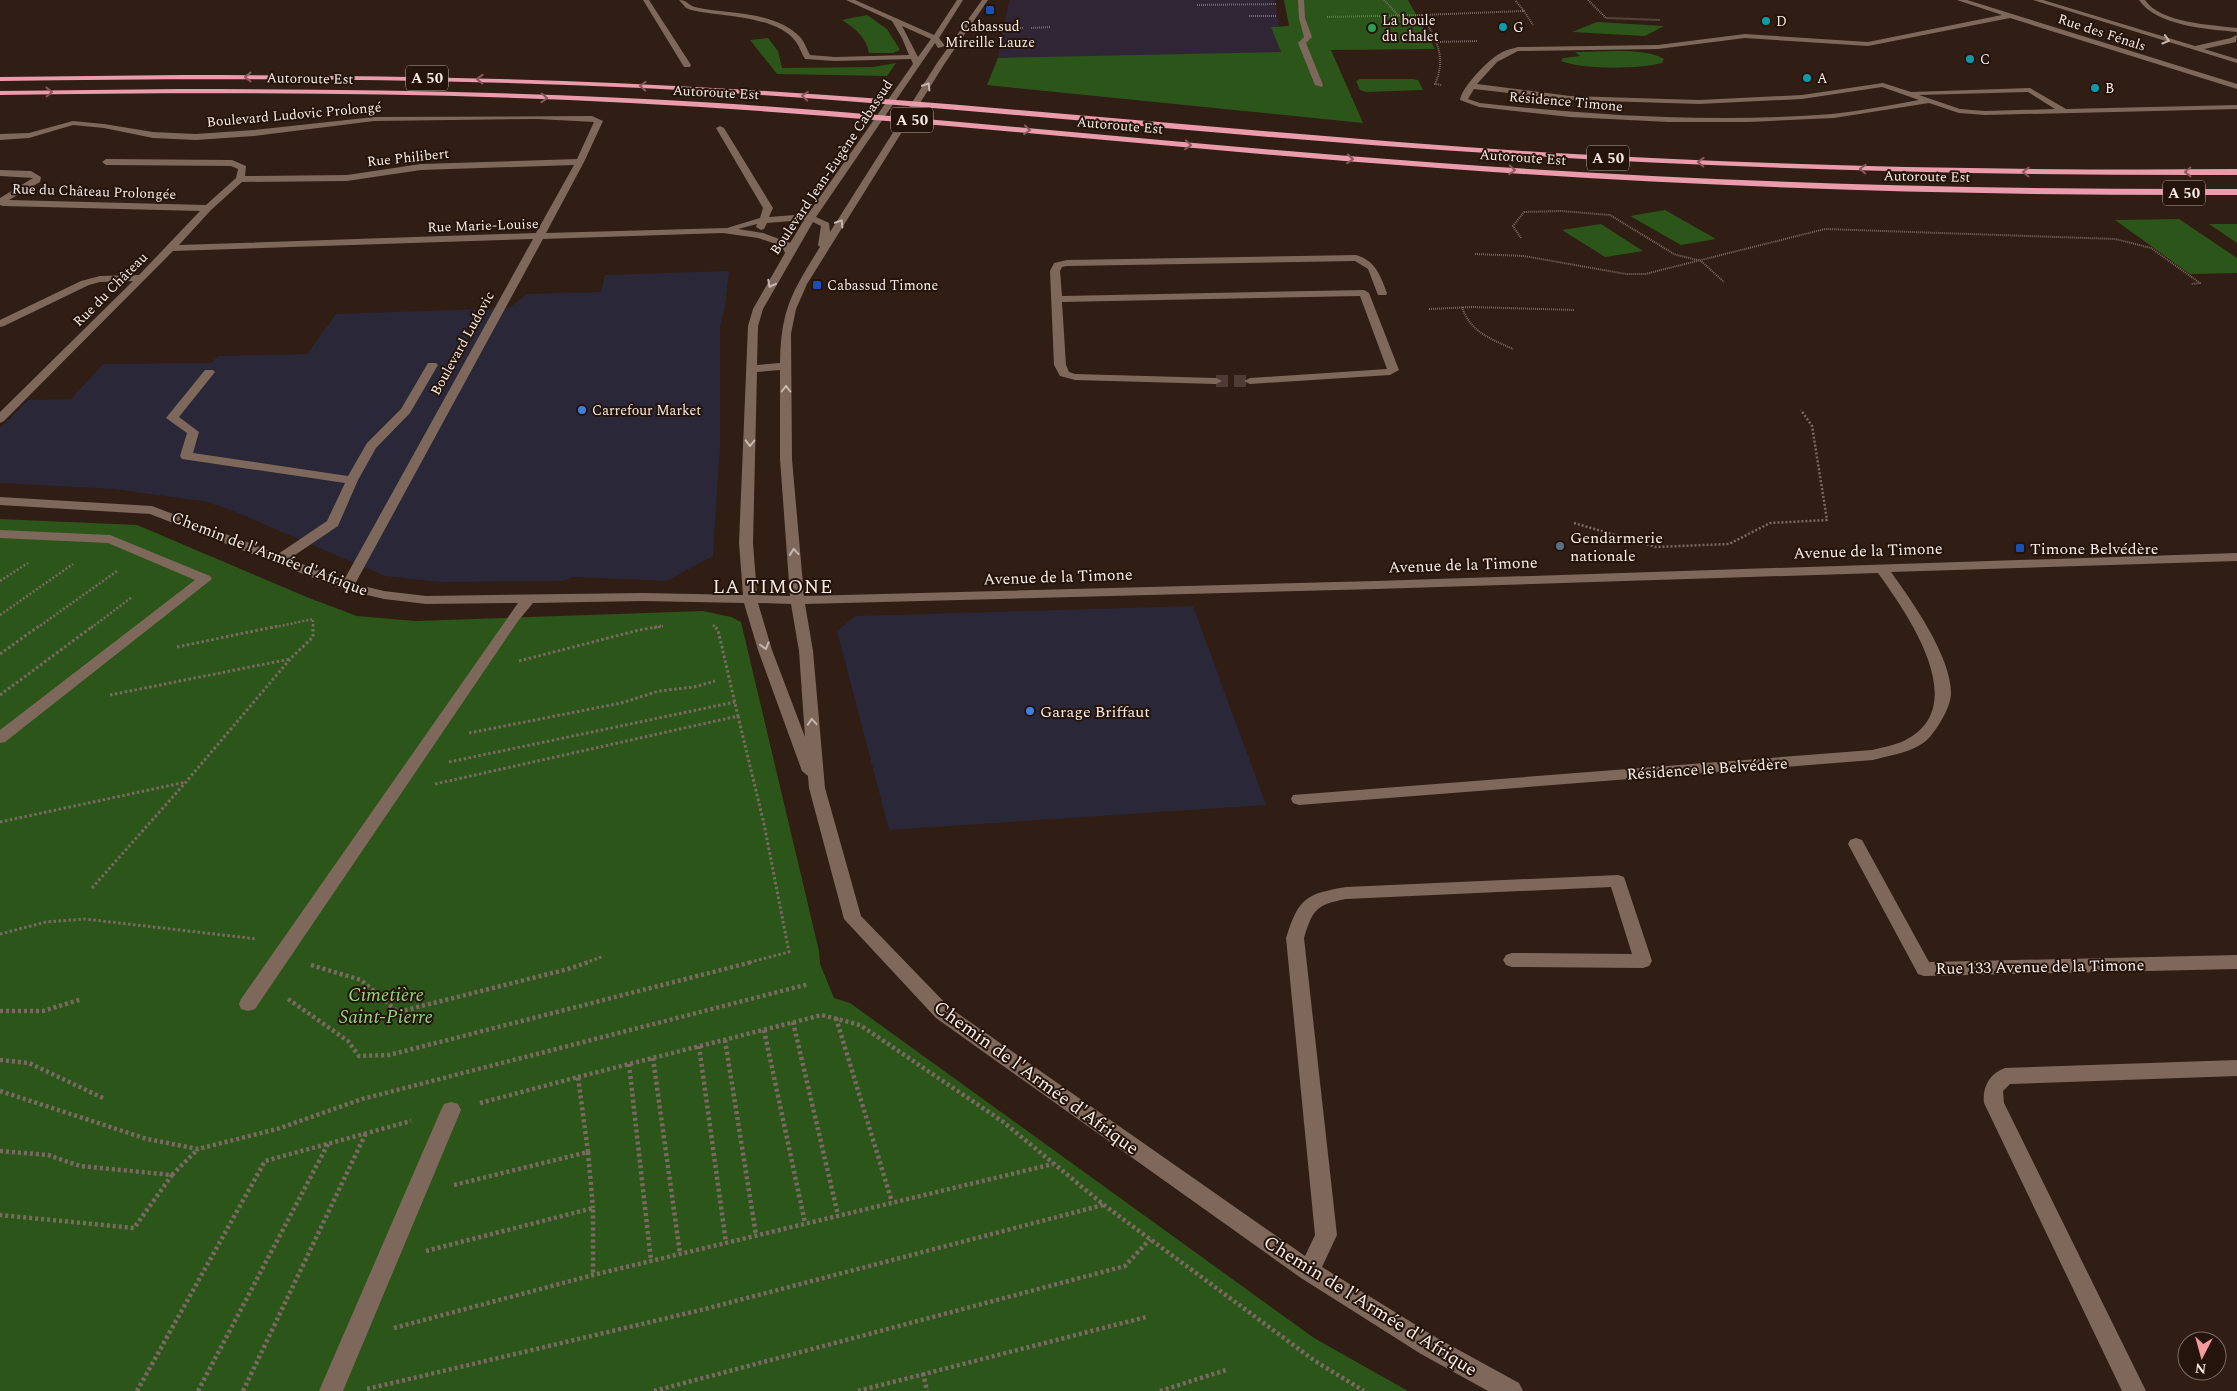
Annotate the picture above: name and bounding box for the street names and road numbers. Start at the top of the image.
street label: Rue des Fénals [2055,8,2149,57]
road number: A 50 [406,66,448,90]
street label: Autoroute Est [266,67,354,90]
street label: Boulevard Jean-Eugène Cabassud [765,75,898,259]
street label: Autoroute Est [672,80,760,105]
street label: Résidence Timone [1508,86,1624,117]
street label: Boulevard Ludovic Prolongé [206,96,383,133]
road number: A 50 [891,108,933,132]
street label: Autoroute Est [1076,111,1164,140]
street label: Rue Philibert [366,143,450,172]
street label: Autoroute Est [1479,144,1567,171]
road number: A 50 [1587,146,1629,170]
street label: Autoroute Est [1883,165,1971,188]
street label: Rue du Château Prolongée [11,178,177,205]
road number: A 50 [2163,180,2205,206]
street label: Rue Marie-Louise [427,213,539,238]
street label: Rue du Château [68,247,153,331]
street label: Boulevard Ludovic [425,287,500,399]
street label: Chemin de l'Armée d'Afrique [168,505,371,603]
street label: Avenue de la Timone [1793,536,1943,566]
street label: Avenue de la Timone [1388,550,1538,580]
street label: Avenue de la Timone [983,562,1133,592]
street label: Résidence le Belvédère [1626,751,1788,787]
street label: Rue 133 Avenue de la Timone [1936,953,2145,981]
street label: Chemin de l'Armée d'Afrique [927,994,1145,1163]
street label: Chemin de l'Armée d'Afrique [1257,1228,1483,1384]

